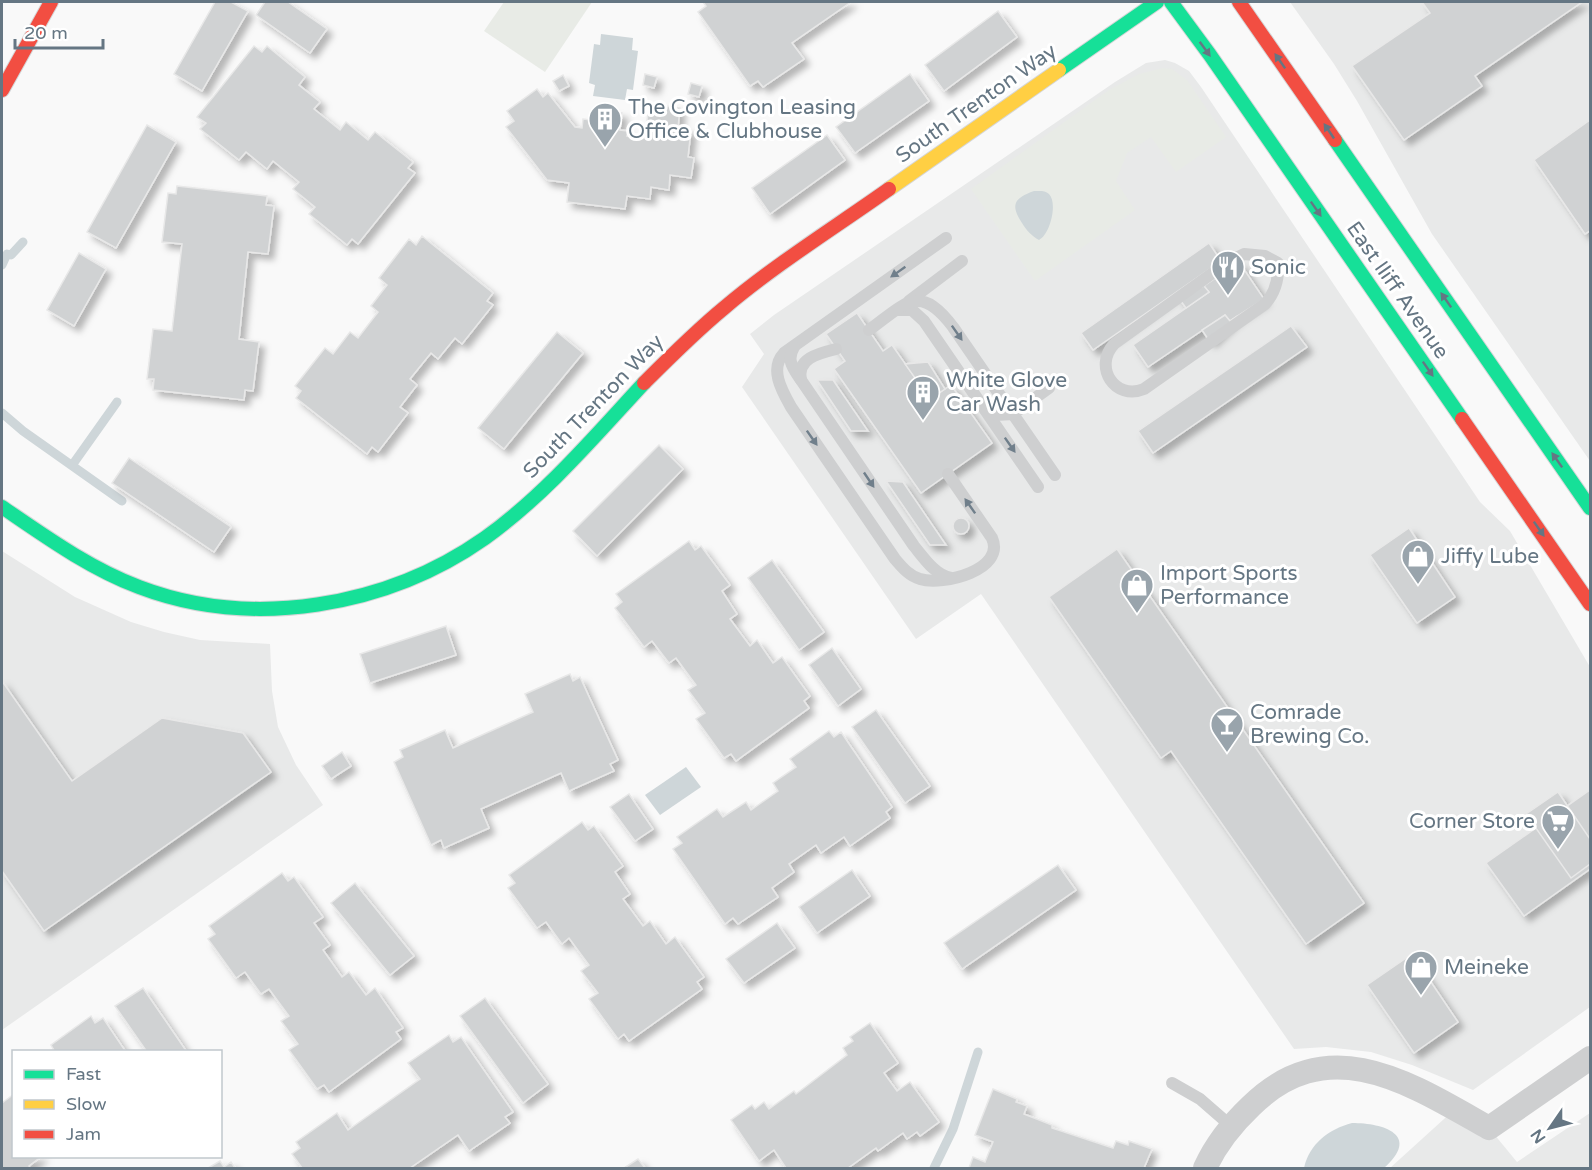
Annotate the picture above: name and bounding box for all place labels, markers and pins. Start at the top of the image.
place label: The Covington Leasing Office & Clubhouse [628,95,856,144]
building icon: The Covington Leasing Office & Clubhouse [587,101,623,148]
restaurant icon: Sonic [1210,249,1246,296]
place label: Sonic [1251,255,1306,280]
place label: White Glove Car Wash [946,368,1067,417]
building icon: White Glove Car Wash [905,374,941,421]
shop icon: Jiffy Lube [1400,538,1436,585]
place label: Jiffy Lube [1441,544,1539,569]
place label: Import Sports Performance [1160,561,1298,610]
shop icon: Import Sports Performance [1119,567,1155,614]
place label: Comrade Brewing Co. [1250,700,1370,749]
bar icon: Comrade Brewing Co. [1209,706,1245,753]
supermarket icon: Corner Store [1540,803,1576,850]
place label: Corner Store [1409,809,1535,834]
shop icon: Meineke [1403,949,1439,996]
place label: Meineke [1444,955,1529,980]

